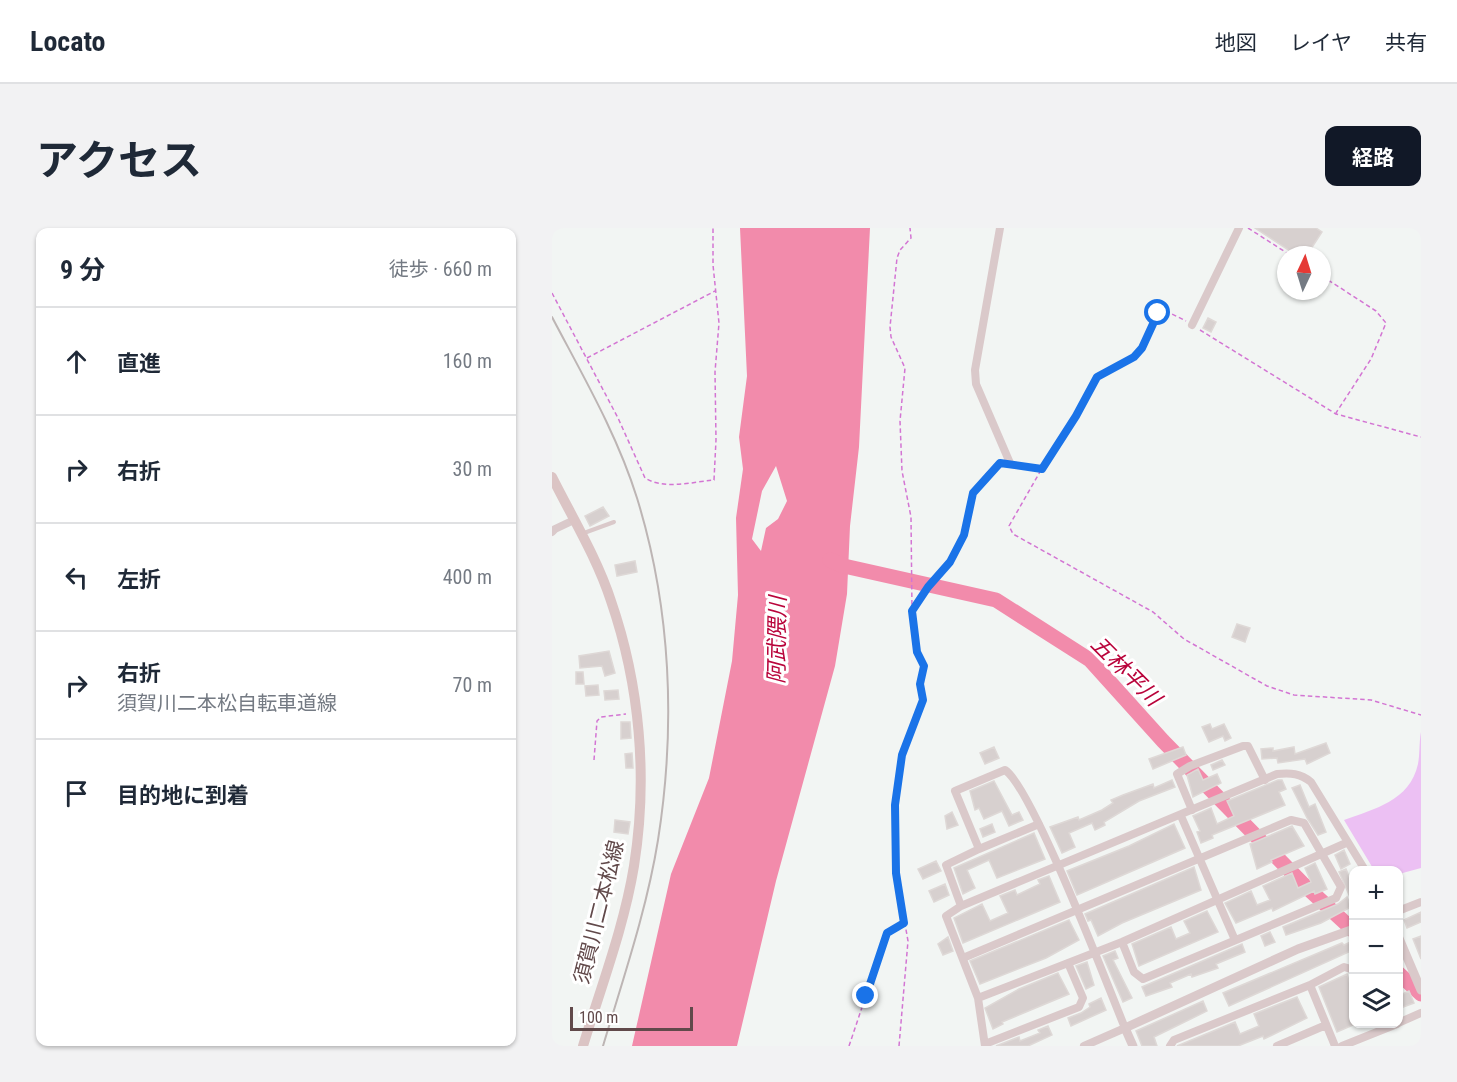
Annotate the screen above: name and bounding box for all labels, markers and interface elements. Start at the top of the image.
text: Locato [30,25,106,58]
text: 地図 [1215,31,1257,55]
text: レイヤ [1290,31,1352,55]
text: 共有 [1385,31,1427,55]
button: 経路 [1325,126,1421,186]
text: アクセス [36,136,202,185]
north arrow [1277,246,1331,300]
text: 9 分 [60,255,105,285]
text: 徒歩 · 660 m [389,257,492,281]
route start [1144,299,1170,325]
icon: ahead [60,345,93,378]
text: 160 m [443,349,492,373]
text: 直進 [117,351,161,376]
icon: right [60,453,93,486]
text: 30 m [453,457,492,481]
text: 右折 [117,459,161,484]
icon: left [60,561,93,594]
text: 400 m [443,565,492,589]
text: 左折 [117,567,161,592]
water label: 阿武隈川 [764,594,790,684]
water label: 五林平川 [1086,631,1167,712]
text: 右折 [117,661,161,686]
icon: right [60,669,93,702]
text: 70 m [453,673,492,697]
text: 須賀川二本松自転車道線 [117,691,337,715]
icon: arrive [60,777,93,810]
text: 目的地に到着 [117,783,249,808]
street label: 須賀川二本松線 [570,838,628,986]
map controls [1349,866,1403,1028]
button: + [1349,866,1403,920]
button: − [1349,920,1403,974]
button: layers [1349,974,1403,1028]
route end [852,982,878,1008]
scale bar [570,1004,693,1032]
text: 100 m [579,1008,618,1027]

